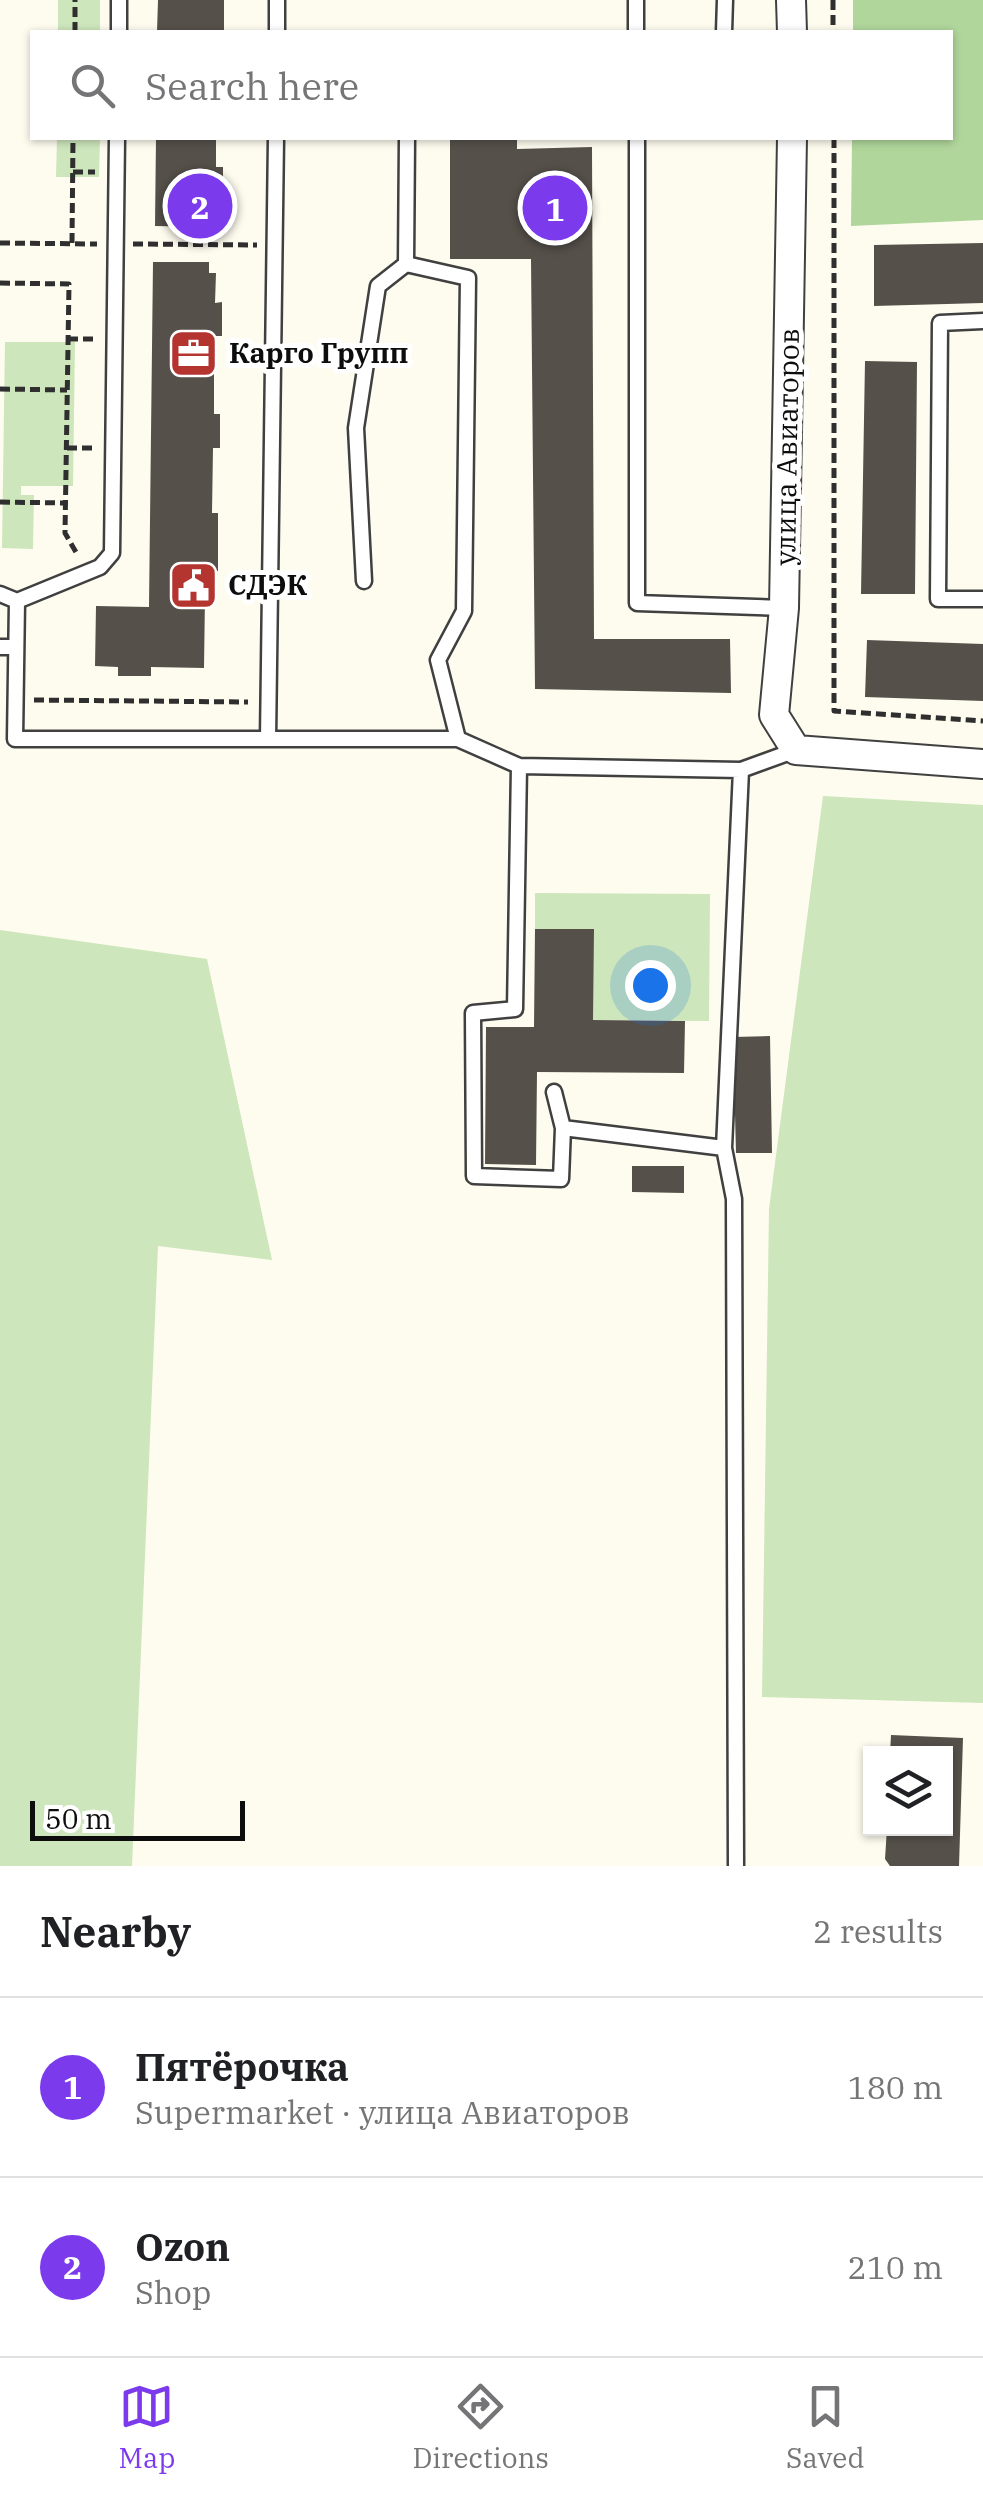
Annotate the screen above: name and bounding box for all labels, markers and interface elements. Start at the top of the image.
search box [30,30,953,140]
icon: search [65,58,120,113]
text: Search here [145,61,359,110]
pin: 2 [168,168,232,244]
pin: 1 [522,170,588,246]
office icon: Карго Групп [168,327,220,379]
street label: улица Авиаторов [766,328,807,566]
place label: Карго Групп [229,334,408,371]
public building icon: СДЭК [167,559,219,611]
place label: СДЭК [228,566,307,603]
your location [625,960,676,1011]
map controls [863,1746,953,1836]
button: layers [863,1746,953,1836]
scale bar [30,1796,245,1840]
text: 50 m [45,1800,112,1837]
text: Nearby [40,1904,191,1959]
text: 2 results [813,1910,943,1952]
text: Пятёрочка [135,2042,349,2091]
text: 1 [63,2066,82,2108]
text: 180 m [847,2066,943,2108]
text: Supermarket · улица Авиаторов [135,2091,630,2133]
text: Ozon [135,2222,230,2271]
text: 2 [63,2246,82,2288]
text: 210 m [847,2246,943,2288]
text: Shop [135,2271,211,2313]
tab: Map [119,2379,175,2476]
tab: Directions [412,2379,549,2476]
tab: Saved [786,2379,864,2476]

